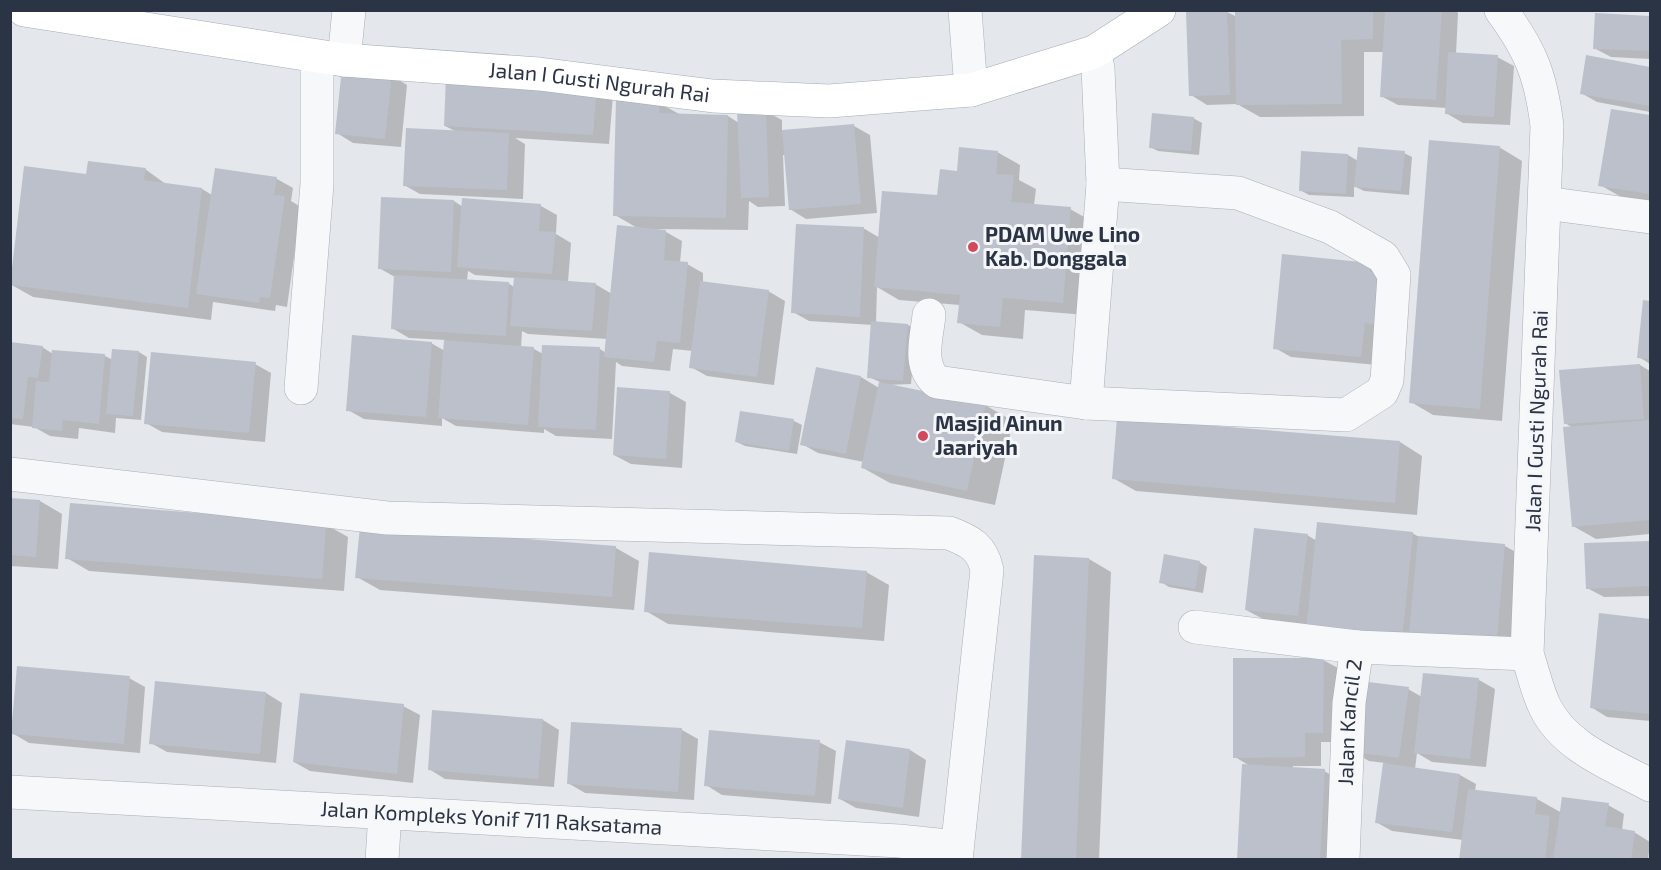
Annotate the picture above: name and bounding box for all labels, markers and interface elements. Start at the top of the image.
street label: Jalan I Gusti Ngurah Rai [488,56,711,106]
place label: PDAM Uwe Lino Kab. Donggala [985,221,1140,270]
marker: PDAM Uwe Lino Kab. Donggala [966,240,980,254]
street label: Jalan I Gusti Ngurah Rai [1519,309,1552,532]
place label: Masjid Ainun Jaariyah [935,410,1063,460]
marker: Masjid Ainun Jaariyah [916,429,930,443]
street label: Jalan Kancil 2 [1332,657,1366,786]
street label: Jalan Kompleks Yonif 711 Raksatama [320,795,663,839]

